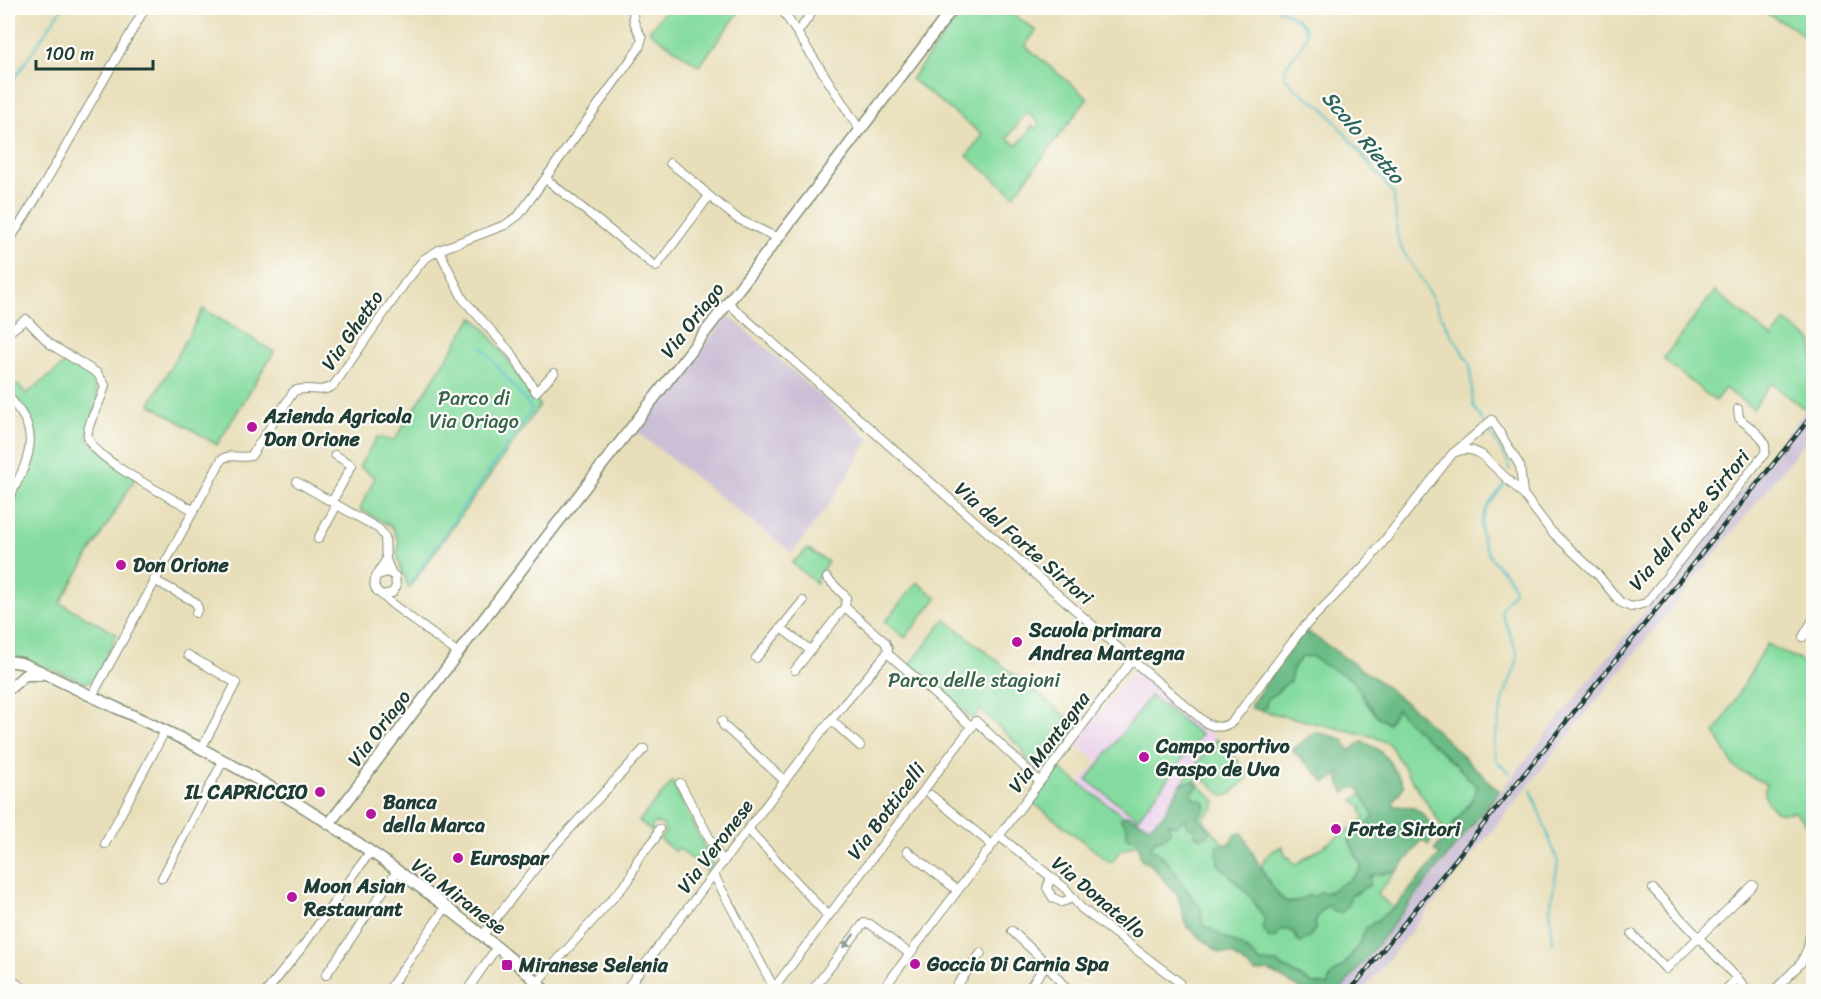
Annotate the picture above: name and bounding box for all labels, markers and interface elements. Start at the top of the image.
scale bar [36,33,153,71]
text: 100 m [45,38,94,70]
water label: Scolo Rietto [1312,81,1415,194]
street label: Via Oriago [651,274,734,366]
street label: Via Ghetto [312,283,393,378]
park label: Parco di Via Oriago [429,381,519,439]
place label: Azienda Agricola Don Orione [263,399,413,457]
marker: Azienda Agricola Don Orione [245,420,259,434]
street label: Via del Forte Sirtori [1620,441,1760,599]
street label: Via del Forte Sirtori [946,473,1102,615]
place label: Don Orione [133,548,230,583]
marker: Don Orione [114,558,128,572]
place label: Scuola primara Andrea Mantegna [1028,613,1185,671]
marker: Scuola primara Andrea Mantegna [1010,635,1024,649]
park label: Parco delle stagioni [888,663,1061,698]
street label: Via Oriago [338,682,420,775]
street label: Via Mantegna [999,683,1100,801]
place label: Campo sportivo Graspo de Uva [1155,729,1291,787]
marker: Campo sportivo Graspo de Uva [1137,750,1151,764]
street label: Via Botticelli [838,755,935,868]
place label: IL CAPRICCIO [184,775,308,810]
marker: IL CAPRICCIO [313,785,327,799]
place label: Banca della Marca [383,785,485,843]
street label: Via Veronese [668,791,763,901]
marker: Banca della Marca [364,807,378,821]
place label: Forte Sirtori [1347,812,1462,847]
marker: Forte Sirtori [1329,822,1343,836]
place label: Eurospar [470,841,550,876]
street label: Via Donatello [1043,847,1154,948]
street label: Via Miranese [403,849,514,944]
marker: Eurospar [451,851,465,865]
place label: Moon Asian Restaurant [303,869,405,927]
marker: Moon Asian Restaurant [285,890,299,904]
one-way arrow [843,933,855,949]
place label: Goccia Di Carnia Spa [926,947,1109,982]
place label: Miranese Selenia [518,948,669,983]
marker: Goccia Di Carnia Spa [908,957,922,971]
marker: Miranese Selenia [500,958,514,972]

